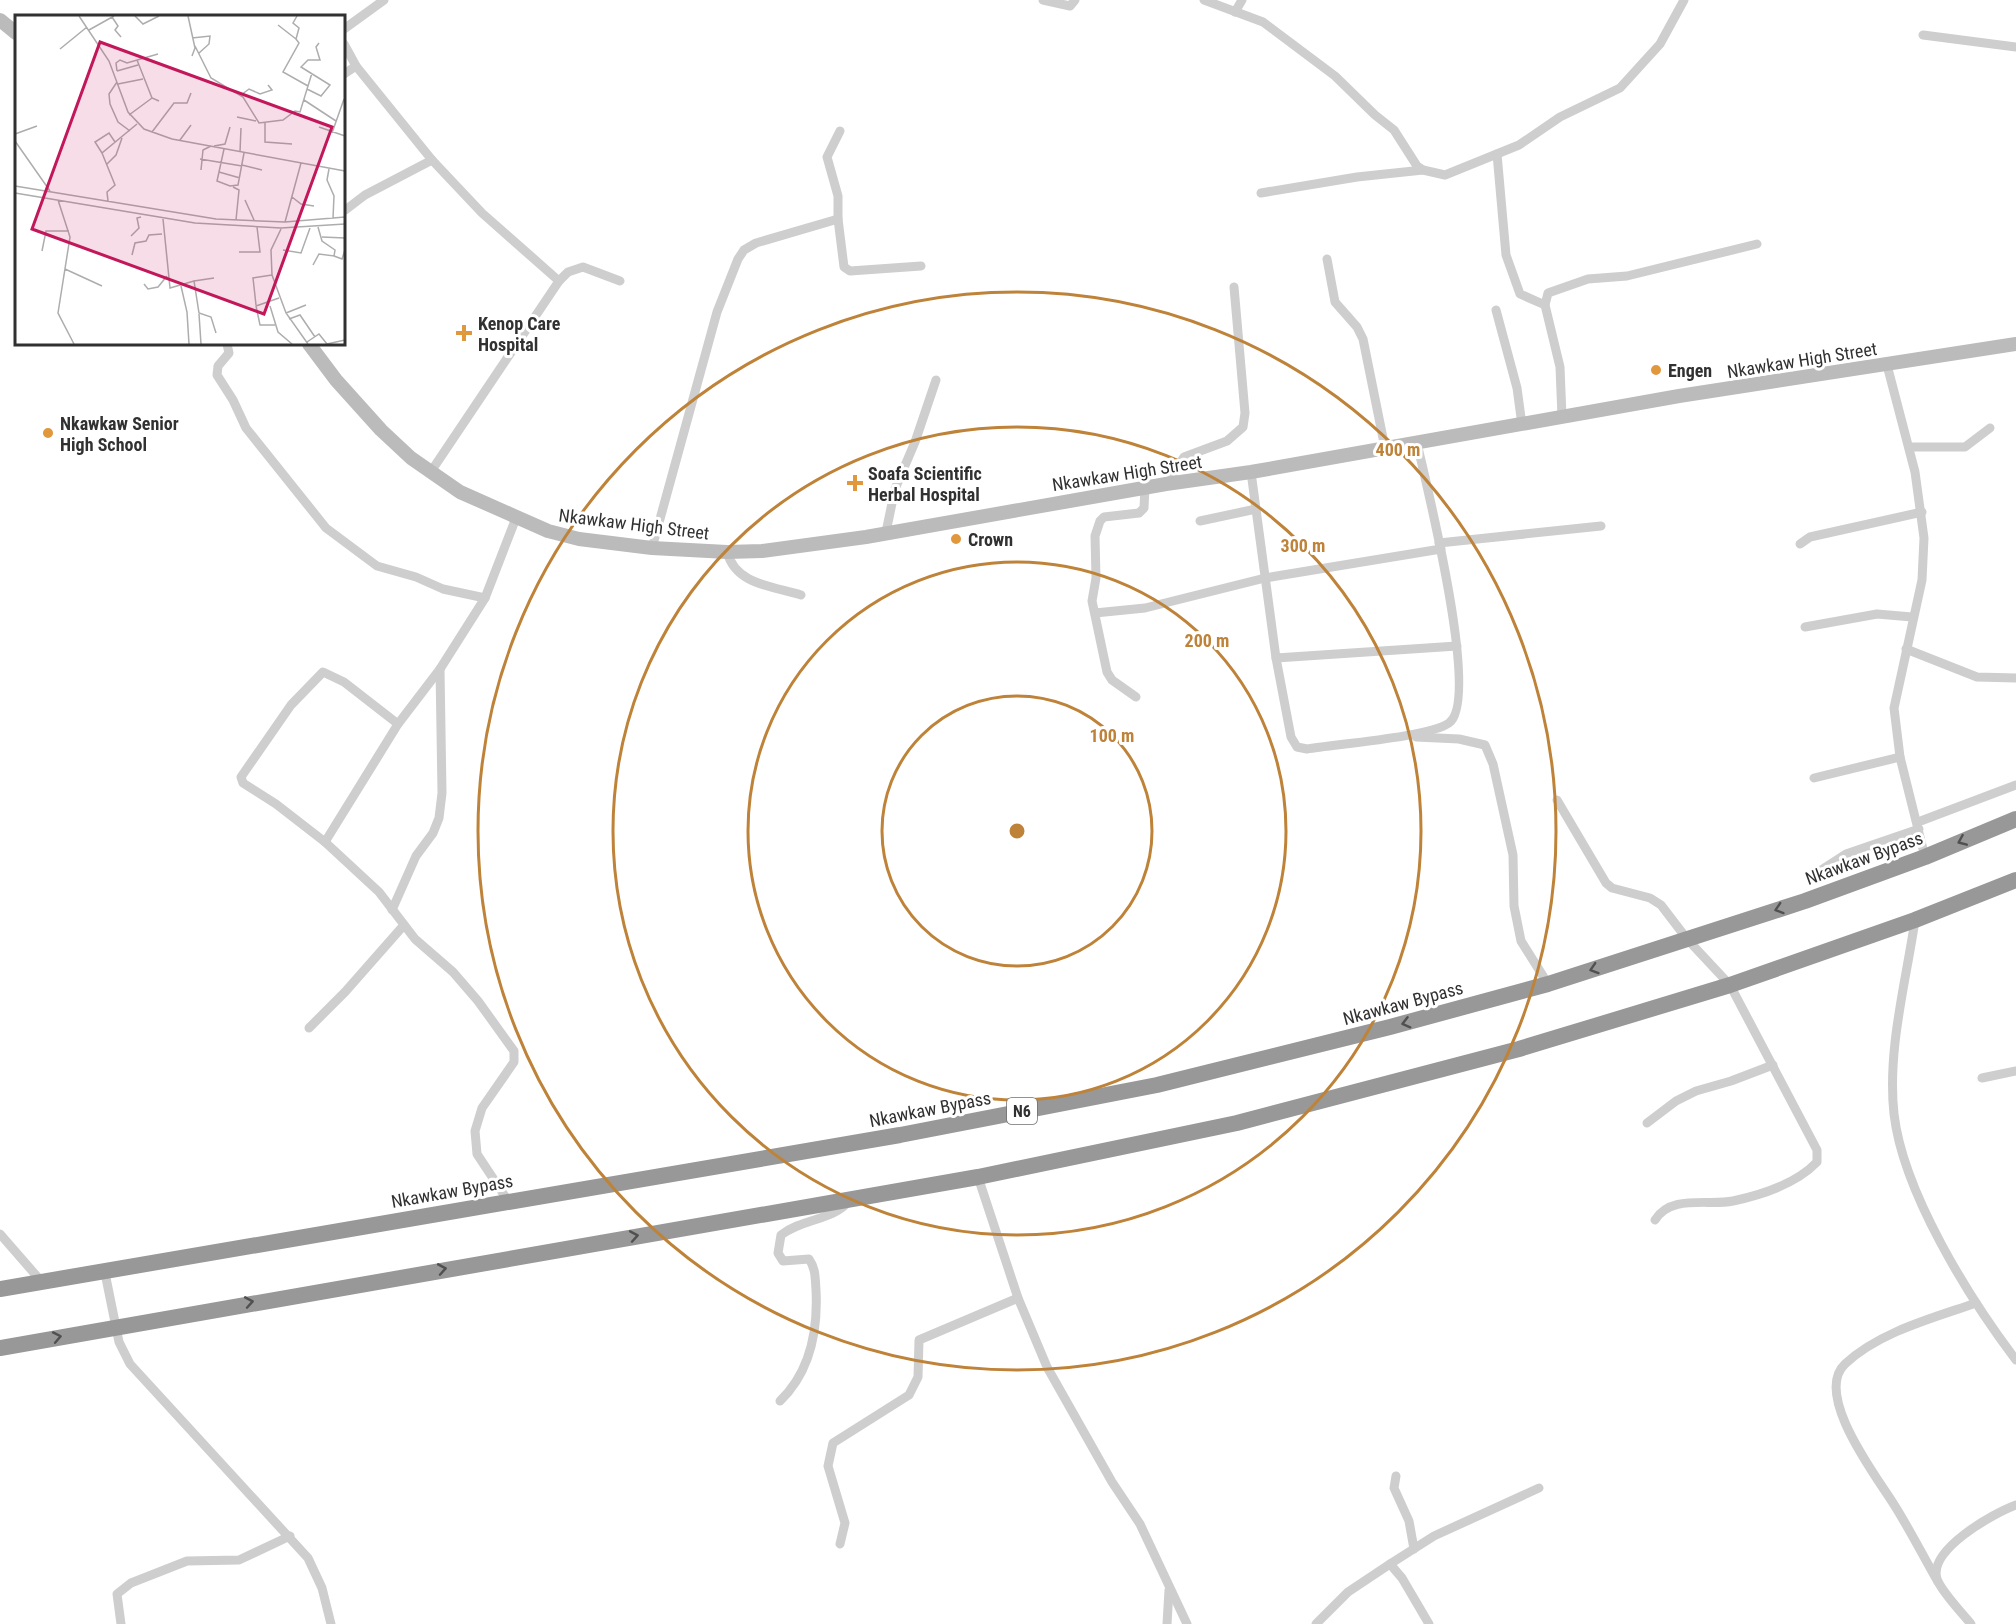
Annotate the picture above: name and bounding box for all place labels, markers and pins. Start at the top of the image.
place label: Kenop Care Hospital [478,313,561,355]
marker: Kenop Care Hospital [455,324,473,342]
place label: Engen [1668,360,1712,381]
marker: Engen [1649,363,1663,377]
place label: Nkawkaw Senior High School [60,413,179,455]
marker: Nkawkaw Senior High School [41,426,55,440]
place label: Soafa Scientific Herbal Hospital [868,463,982,505]
marker: Soafa Scientific Herbal Hospital [846,474,864,492]
place label: Crown [968,529,1013,550]
marker: Crown [949,532,963,546]
centre of rings [1007,821,1027,841]

